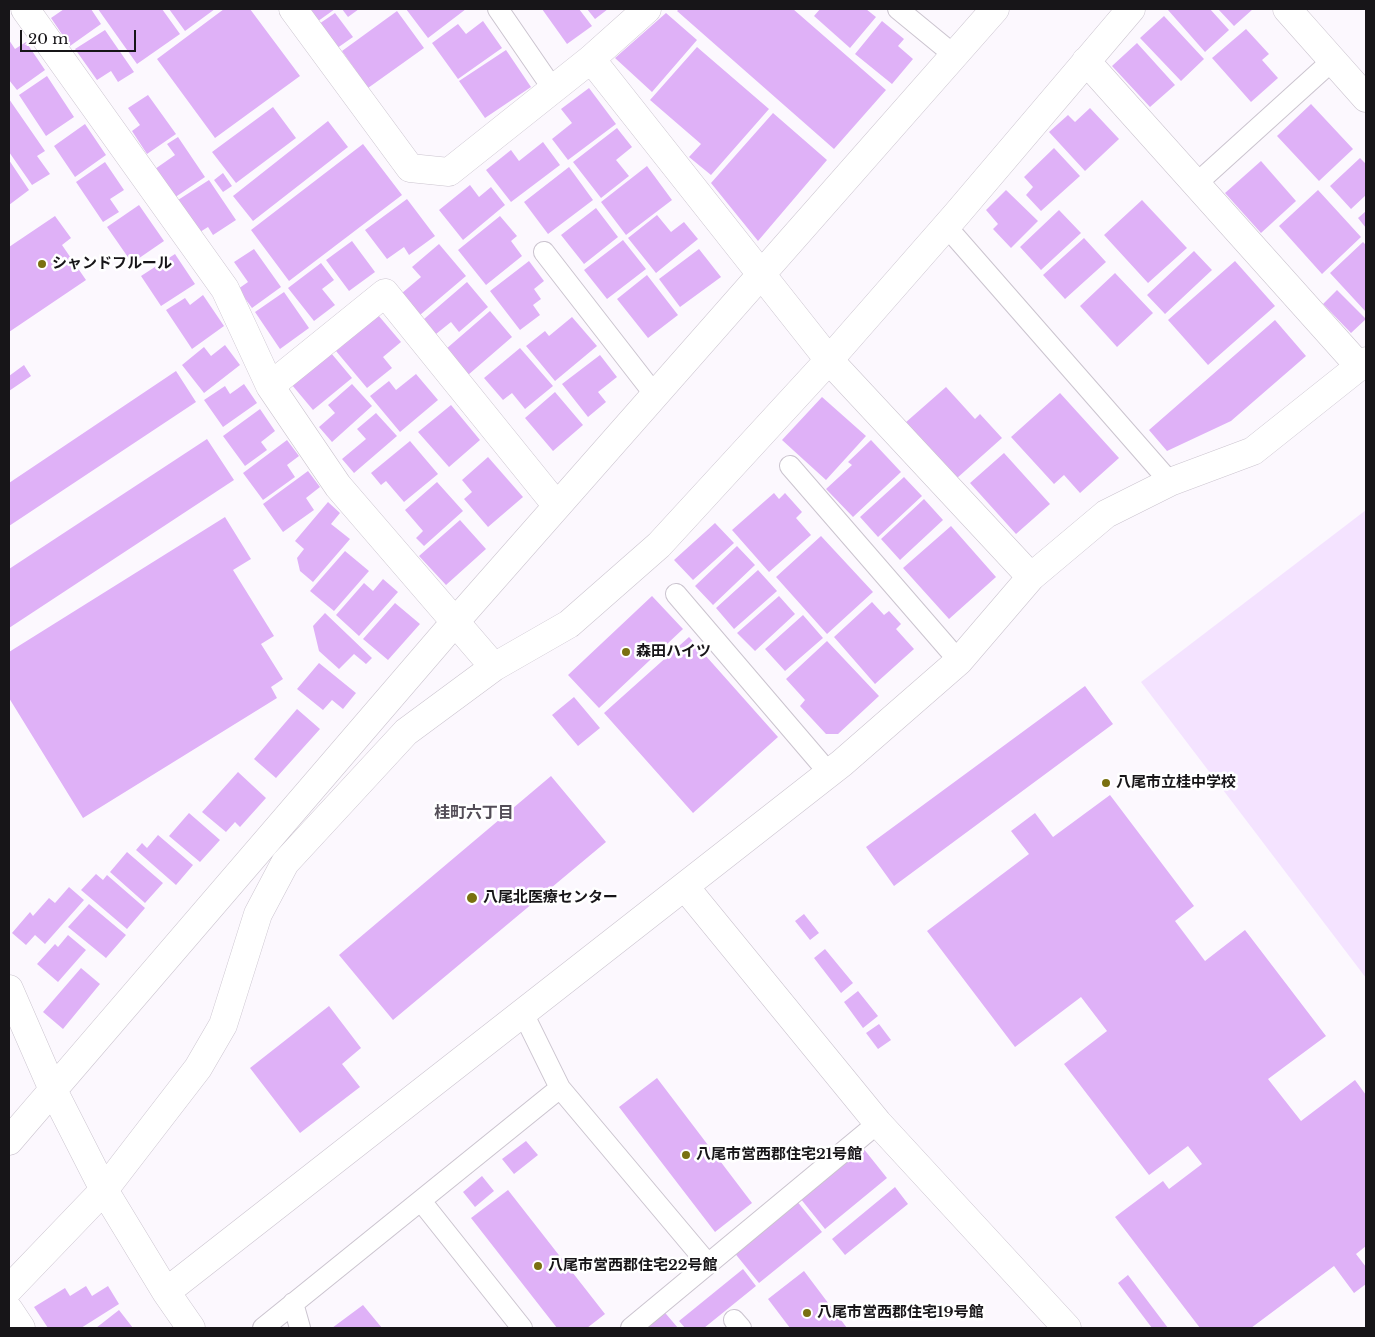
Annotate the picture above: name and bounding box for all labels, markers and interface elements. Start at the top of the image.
scale bar [22,20,139,52]
text: 20 m [28,29,68,48]
place label: シャンドフルール [52,255,172,273]
marker: シャンドフルール [36,258,48,270]
place label: 森田ハイツ [636,643,711,661]
marker: 森田ハイツ [620,646,632,658]
place label: 八尾市立桂中学校 [1116,774,1236,792]
marker: 八尾市立桂中学校 [1100,777,1112,789]
district label: 桂町六丁目 [434,803,514,823]
place label: 八尾北医療センター [483,889,618,907]
marker: 八尾北医療センター [465,891,479,905]
place label: 八尾市営西郡住宅21号館 [696,1146,862,1164]
marker: 八尾市営西郡住宅21号館 [680,1149,692,1161]
place label: 八尾市営西郡住宅22号館 [548,1257,718,1275]
marker: 八尾市営西郡住宅22号館 [532,1260,544,1272]
place label: 八尾市営西郡住宅19号館 [817,1304,984,1322]
marker: 八尾市営西郡住宅19号館 [801,1307,813,1319]

